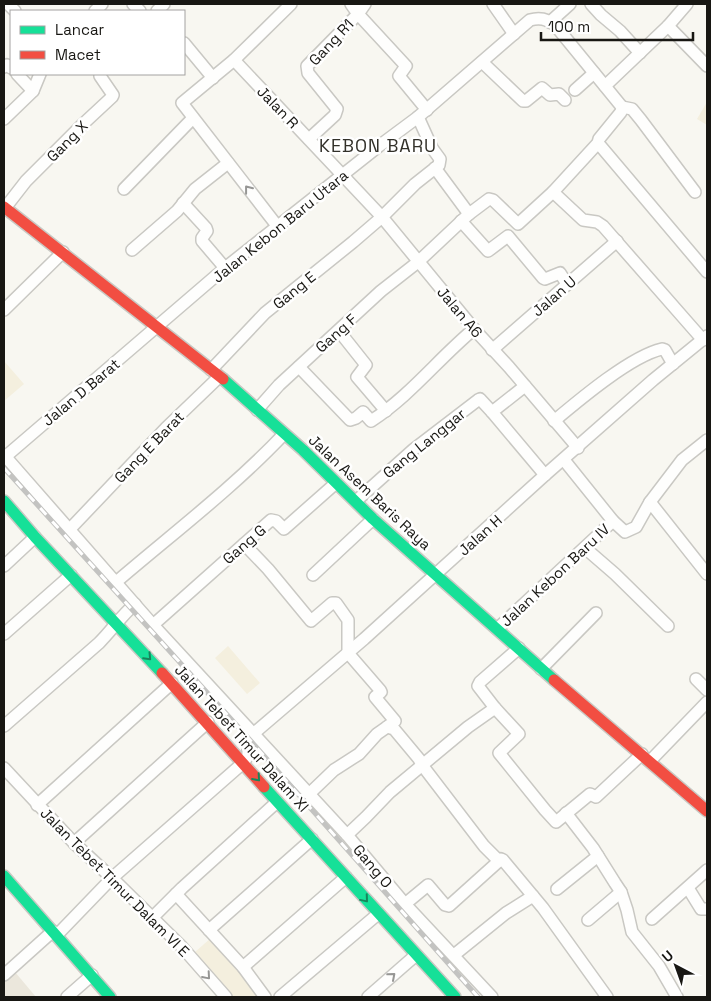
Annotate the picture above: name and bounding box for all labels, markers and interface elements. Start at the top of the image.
legend [10,10,185,75]
scale bar [541,10,694,42]
street label: Gang R1 [305,15,357,69]
text: 100 m [548,17,590,36]
text: Lancar [55,20,105,39]
text: Macet [55,45,101,64]
street label: Jalan R [253,82,303,132]
street label: Gang X [42,116,92,166]
district label: KEBON BARU [319,134,437,157]
street label: Jalan Kebon Baru Utara [208,165,352,287]
one-way arrow [245,185,254,195]
street label: Gang E [269,267,319,313]
street label: Jalan U [528,272,580,320]
street label: Jalan A6 [433,283,487,341]
street label: Gang F [311,309,361,357]
street label: Jalan D Barat [38,354,124,430]
street label: Gang Langgar [379,404,469,482]
street label: Gang E Barat [110,407,188,487]
street label: Jalan Asem Baris Raya [305,430,435,554]
street label: Jalan H [454,510,506,560]
street label: Jalan Kebon Baru IV [496,519,614,631]
street label: Gang G [218,520,270,568]
one-way arrow [142,652,151,661]
street label: Jalan Tebet Timur Dalam XI [171,660,313,816]
one-way arrow [251,773,260,782]
street label: Jalan Tebet Timur Dalam VI E [36,803,194,961]
street label: Gang O [349,840,397,892]
one-way arrow [360,893,368,902]
north arrow [651,941,701,991]
text: U [658,946,677,966]
one-way arrow [201,970,210,979]
one-way arrow [386,974,395,982]

